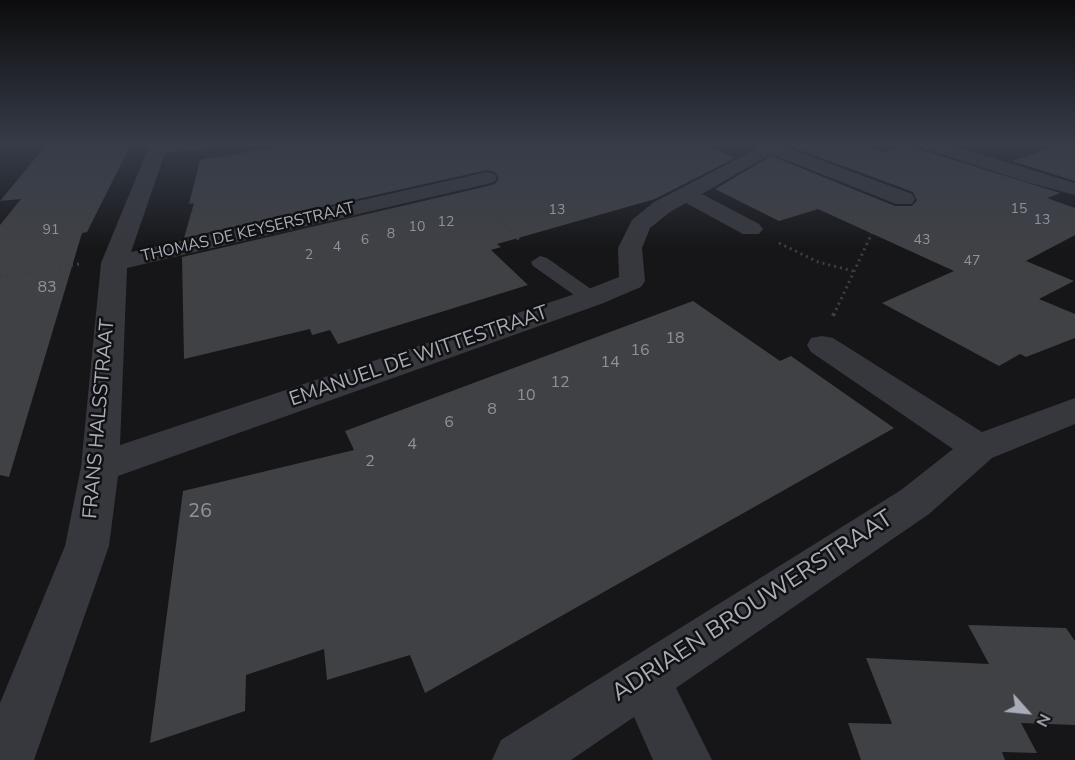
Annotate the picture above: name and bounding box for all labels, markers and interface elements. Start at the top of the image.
street label: THOMAS DE KEYSERSTRAAT [139,199,357,267]
house number: 15 [1011,202,1027,218]
house number: 13 [549,203,565,219]
house number: 13 [1034,213,1050,229]
house number: 12 [438,215,454,231]
house number: 10 [409,220,425,236]
house number: 91 [43,223,59,239]
house number: 8 [387,227,395,243]
house number: 6 [361,233,369,249]
house number: 43 [914,233,930,249]
house number: 4 [333,240,341,256]
house number: 2 [305,248,313,264]
house number: 47 [964,254,980,270]
house number: 83 [37,278,57,298]
street label: EMANUEL DE WITTESTRAAT [287,301,551,413]
street label: FRANS HALSSTRAAT [79,318,121,520]
house number: 18 [665,329,685,349]
house number: 16 [630,341,650,361]
house number: 14 [600,353,620,373]
house number: 12 [550,373,570,393]
house number: 10 [516,386,536,406]
house number: 8 [487,400,497,420]
house number: 6 [444,413,454,433]
house number: 4 [407,435,417,455]
house number: 2 [365,452,375,472]
house number: 26 [188,500,212,524]
street label: ADRIAEN BROUWERSTRAAT [607,505,899,709]
north arrow [997,682,1057,742]
text: N [1031,710,1056,730]

